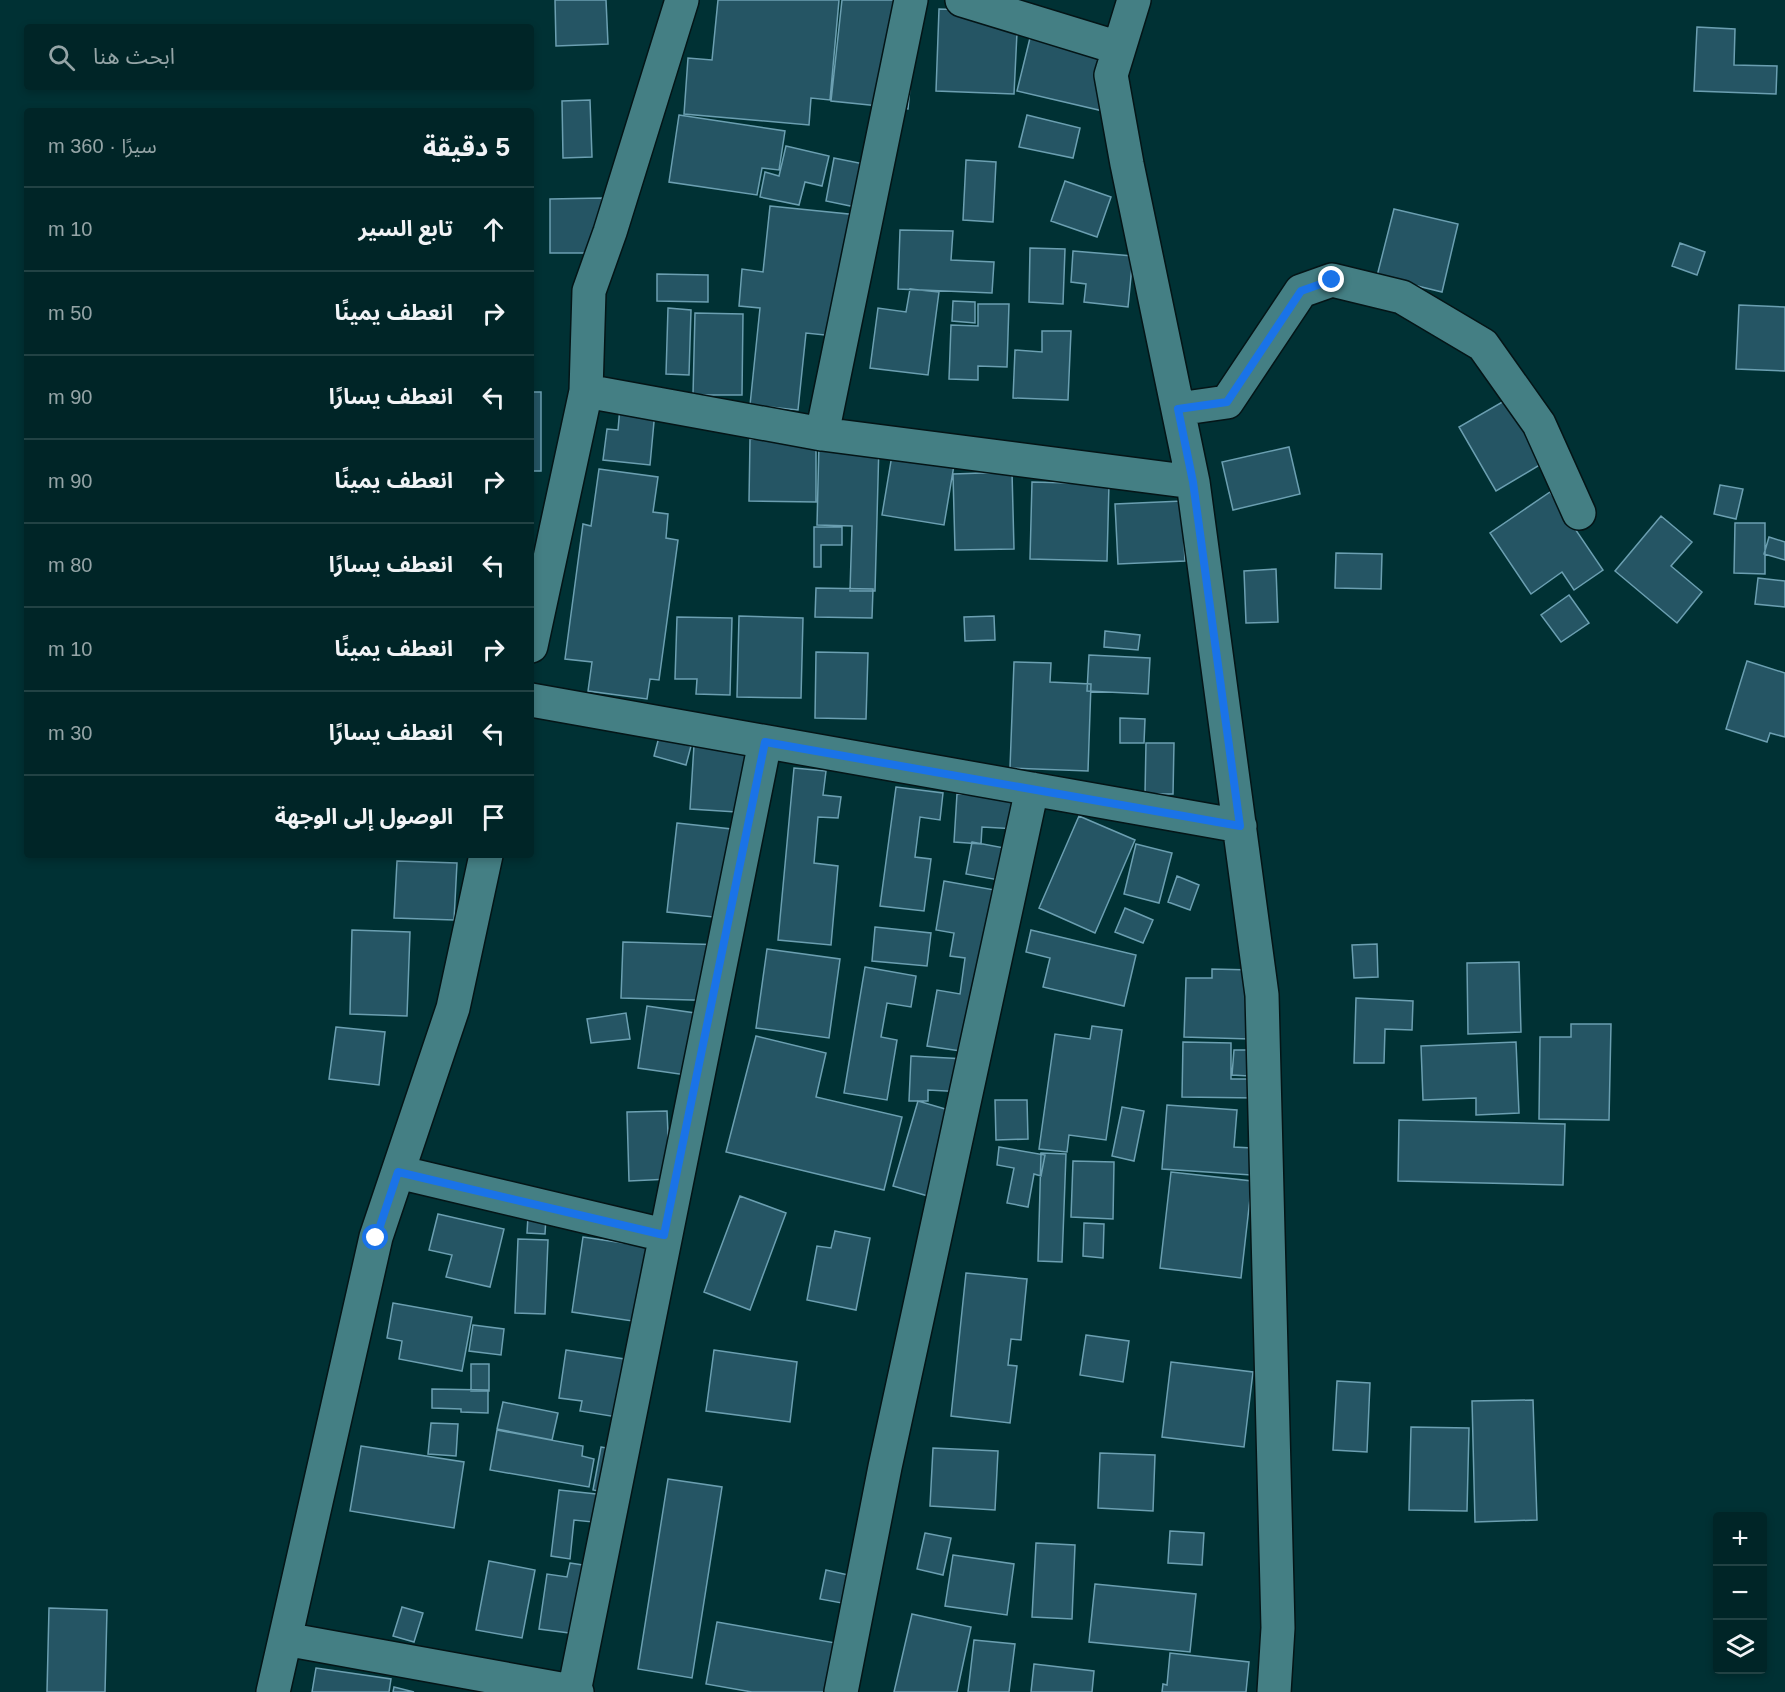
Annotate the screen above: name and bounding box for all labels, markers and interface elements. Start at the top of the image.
search box [24,24,534,90]
icon: search [45,41,78,74]
text: ابحث هنا [93,44,175,69]
text: 5 دقيقة [423,132,510,162]
text: سيرًا · 360 m [48,135,157,157]
icon: ahead [477,213,510,246]
text: تابع السير [359,216,453,241]
text: 10 m [48,218,92,240]
route end [1318,266,1344,292]
icon: right [477,297,510,330]
text: انعطف يمينًا [334,300,453,325]
text: 50 m [48,302,92,324]
icon: left [477,381,510,414]
text: انعطف يسارًا [329,384,453,409]
text: 90 m [48,386,92,408]
icon: right [477,465,510,498]
text: انعطف يمينًا [334,468,453,493]
text: 90 m [48,470,92,492]
icon: left [477,549,510,582]
text: انعطف يسارًا [329,552,453,577]
text: 80 m [48,554,92,576]
icon: right [477,633,510,666]
text: انعطف يمينًا [334,636,453,661]
text: 10 m [48,638,92,660]
icon: left [477,717,510,750]
text: انعطف يسارًا [329,720,453,745]
text: 30 m [48,722,92,744]
icon: arrive [477,801,510,834]
text: الوصول إلى الوجهة [275,804,453,829]
route start [362,1224,388,1250]
map controls [1713,1512,1767,1674]
button: + [1713,1512,1767,1566]
button: − [1713,1566,1767,1620]
button: layers [1713,1620,1767,1674]

